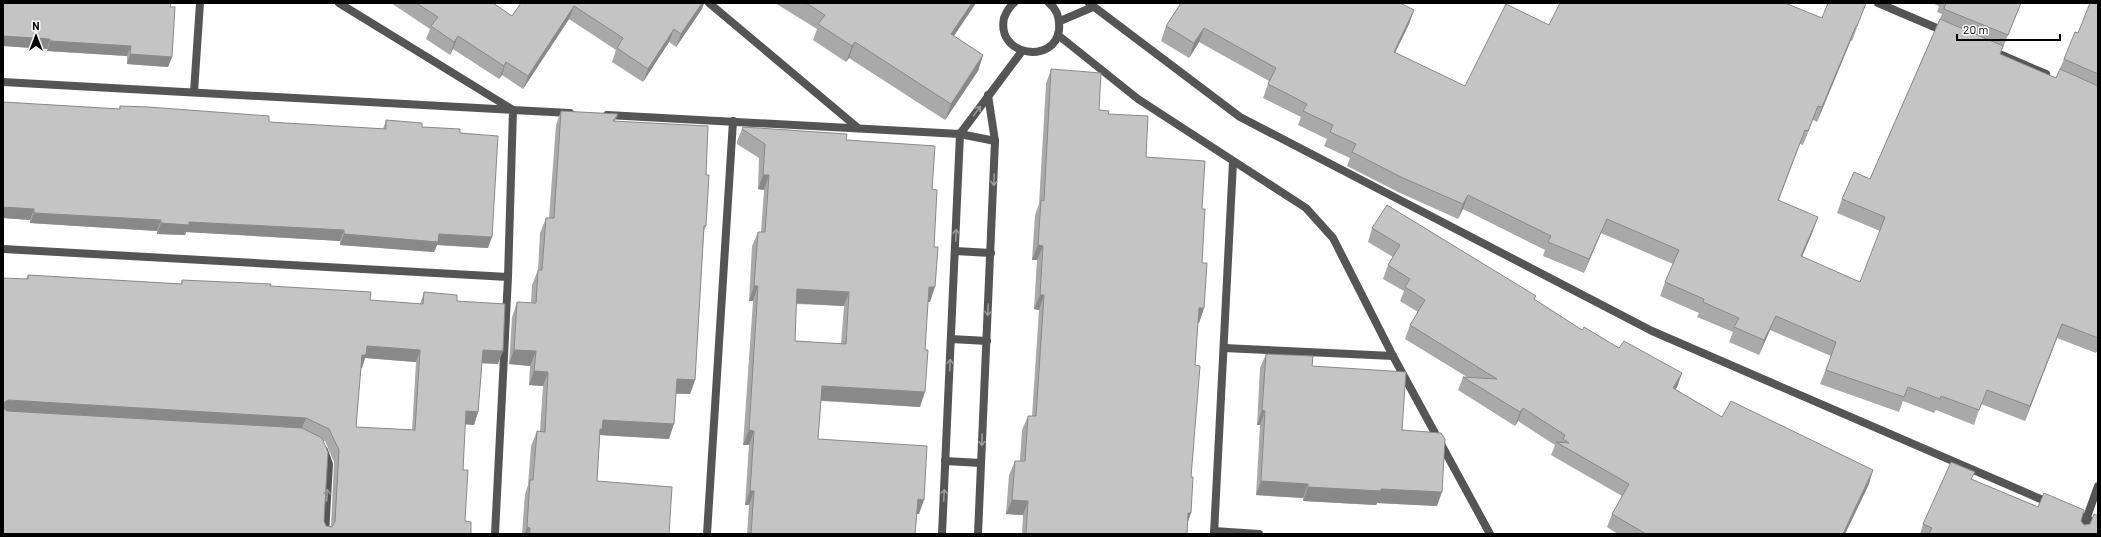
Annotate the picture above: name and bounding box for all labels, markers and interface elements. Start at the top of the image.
north arrow [16,16,56,56]
scale bar [1957,16,2060,42]
text: N [32,19,40,32]
text: 20 m [1963,22,1989,36]
one-way arrow [973,105,981,116]
one-way arrow [990,173,997,186]
one-way arrow [952,229,959,242]
one-way arrow [984,303,992,316]
one-way arrow [946,359,953,372]
one-way arrow [979,433,986,446]
one-way arrow [324,489,331,502]
one-way arrow [940,489,947,502]

